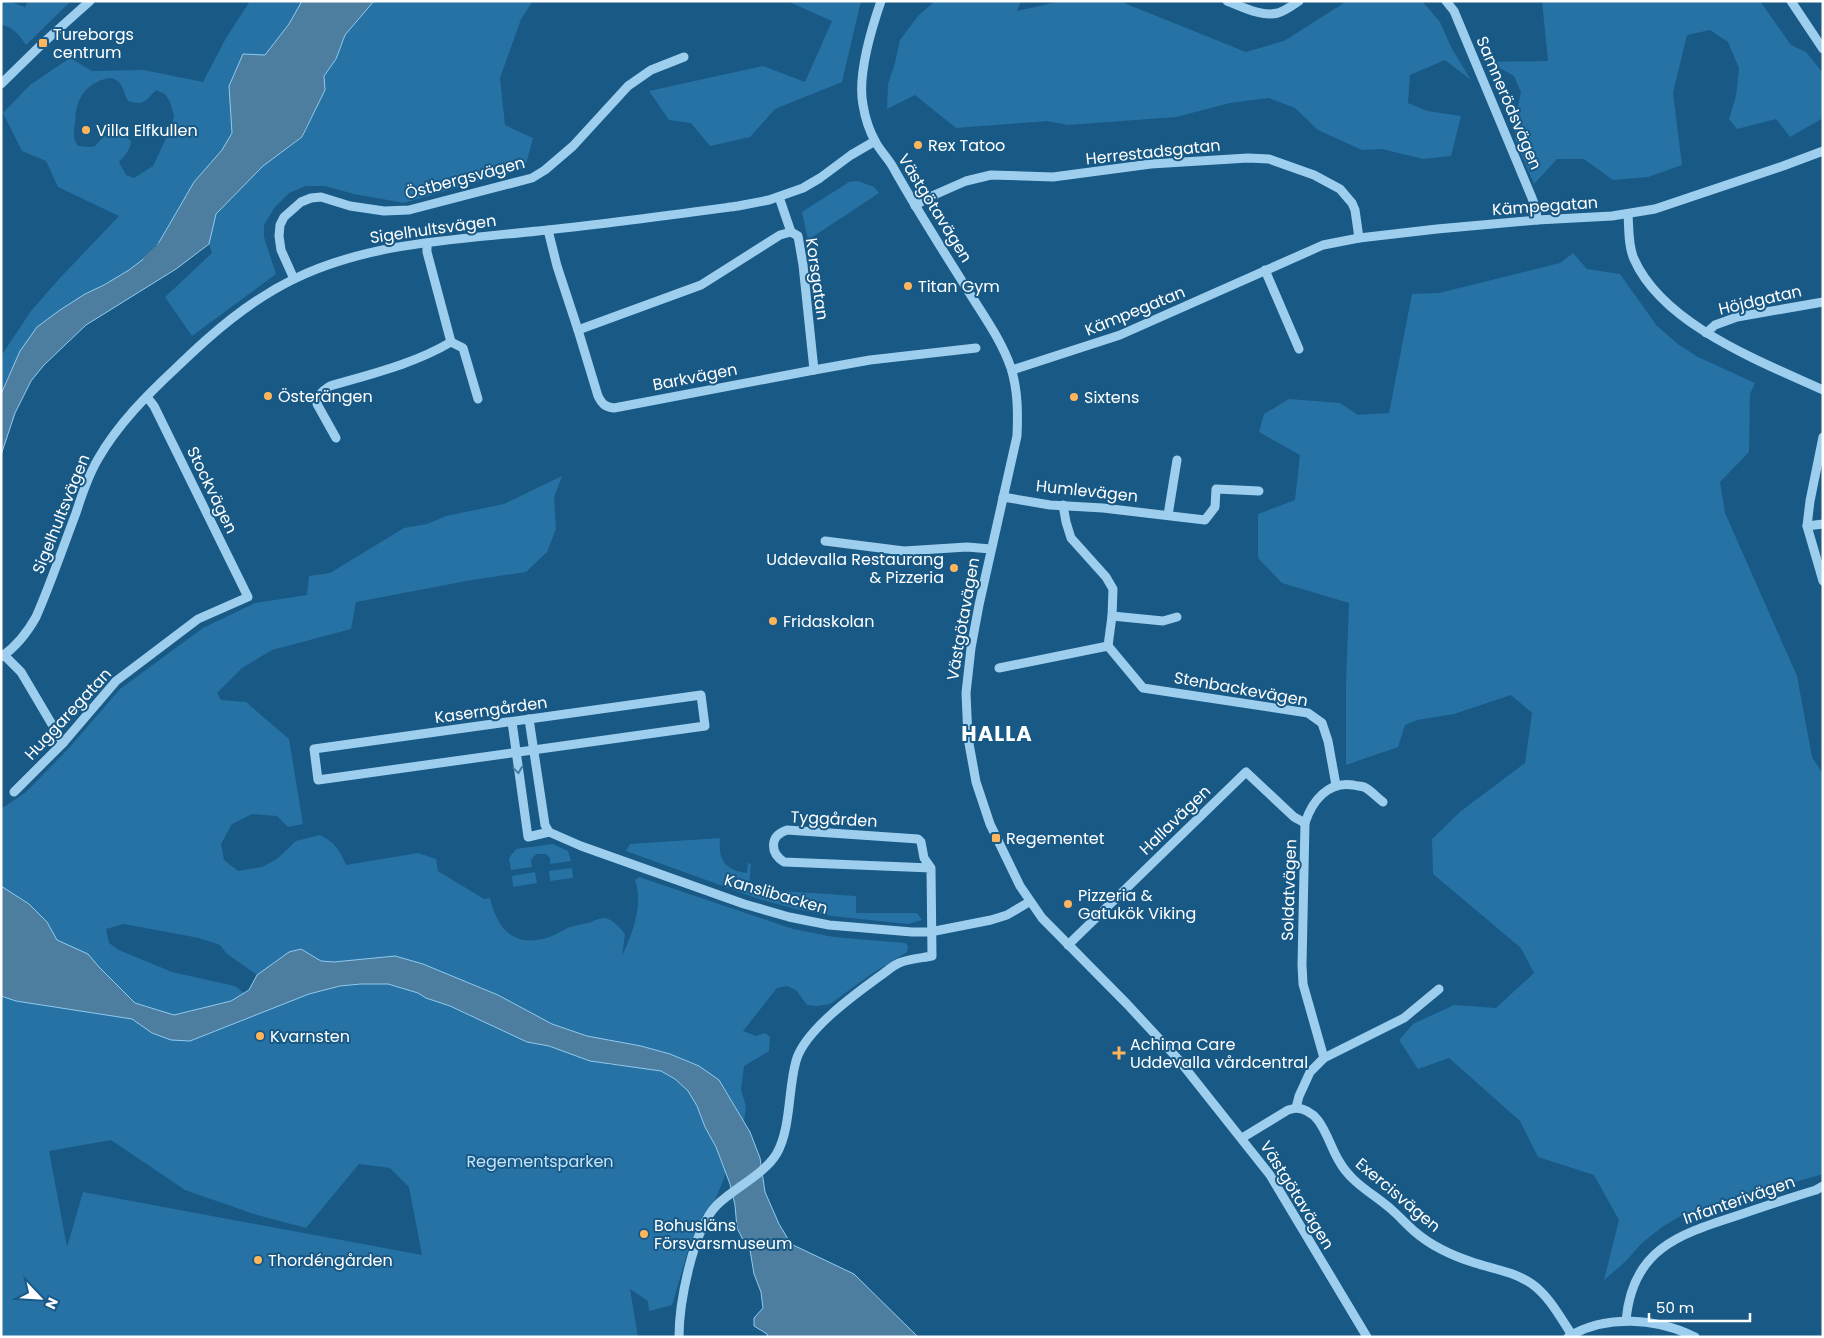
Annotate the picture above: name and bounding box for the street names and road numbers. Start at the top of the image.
street label: Samnerödsvägen [1470,33,1548,173]
street label: Herrestadsgatan [1084,133,1222,171]
street label: Västgötavägen [892,149,978,267]
street label: Östbergsvägen [402,151,528,205]
street label: Kämpegatan [1491,191,1599,221]
street label: Sigelhultsvägen [368,209,498,249]
street label: Korsgatan [800,236,834,322]
street label: Höjdgatan [1716,279,1804,321]
street label: Kämpegatan [1081,280,1189,342]
street label: Barkvägen [651,358,739,396]
street label: Stockvägen [181,443,243,537]
street label: Sigelhultsvägen [26,451,96,577]
street label: Humlevägen [1035,474,1139,508]
street label: Västgötavägen [941,556,985,682]
street label: Huggaregatan [19,663,117,765]
street label: Stenbackevägen [1172,666,1310,712]
street label: Kaserngården [433,691,549,729]
street label: Hallavägen [1134,780,1216,860]
street label: Tyggården [790,805,878,833]
street label: Soldatvägen [1276,839,1302,941]
street label: Kanslibacken [722,868,830,920]
street label: Västgötavägen [1254,1136,1340,1254]
street label: Exercisvägen [1351,1153,1445,1237]
street label: Infanterivägen [1680,1170,1798,1230]

